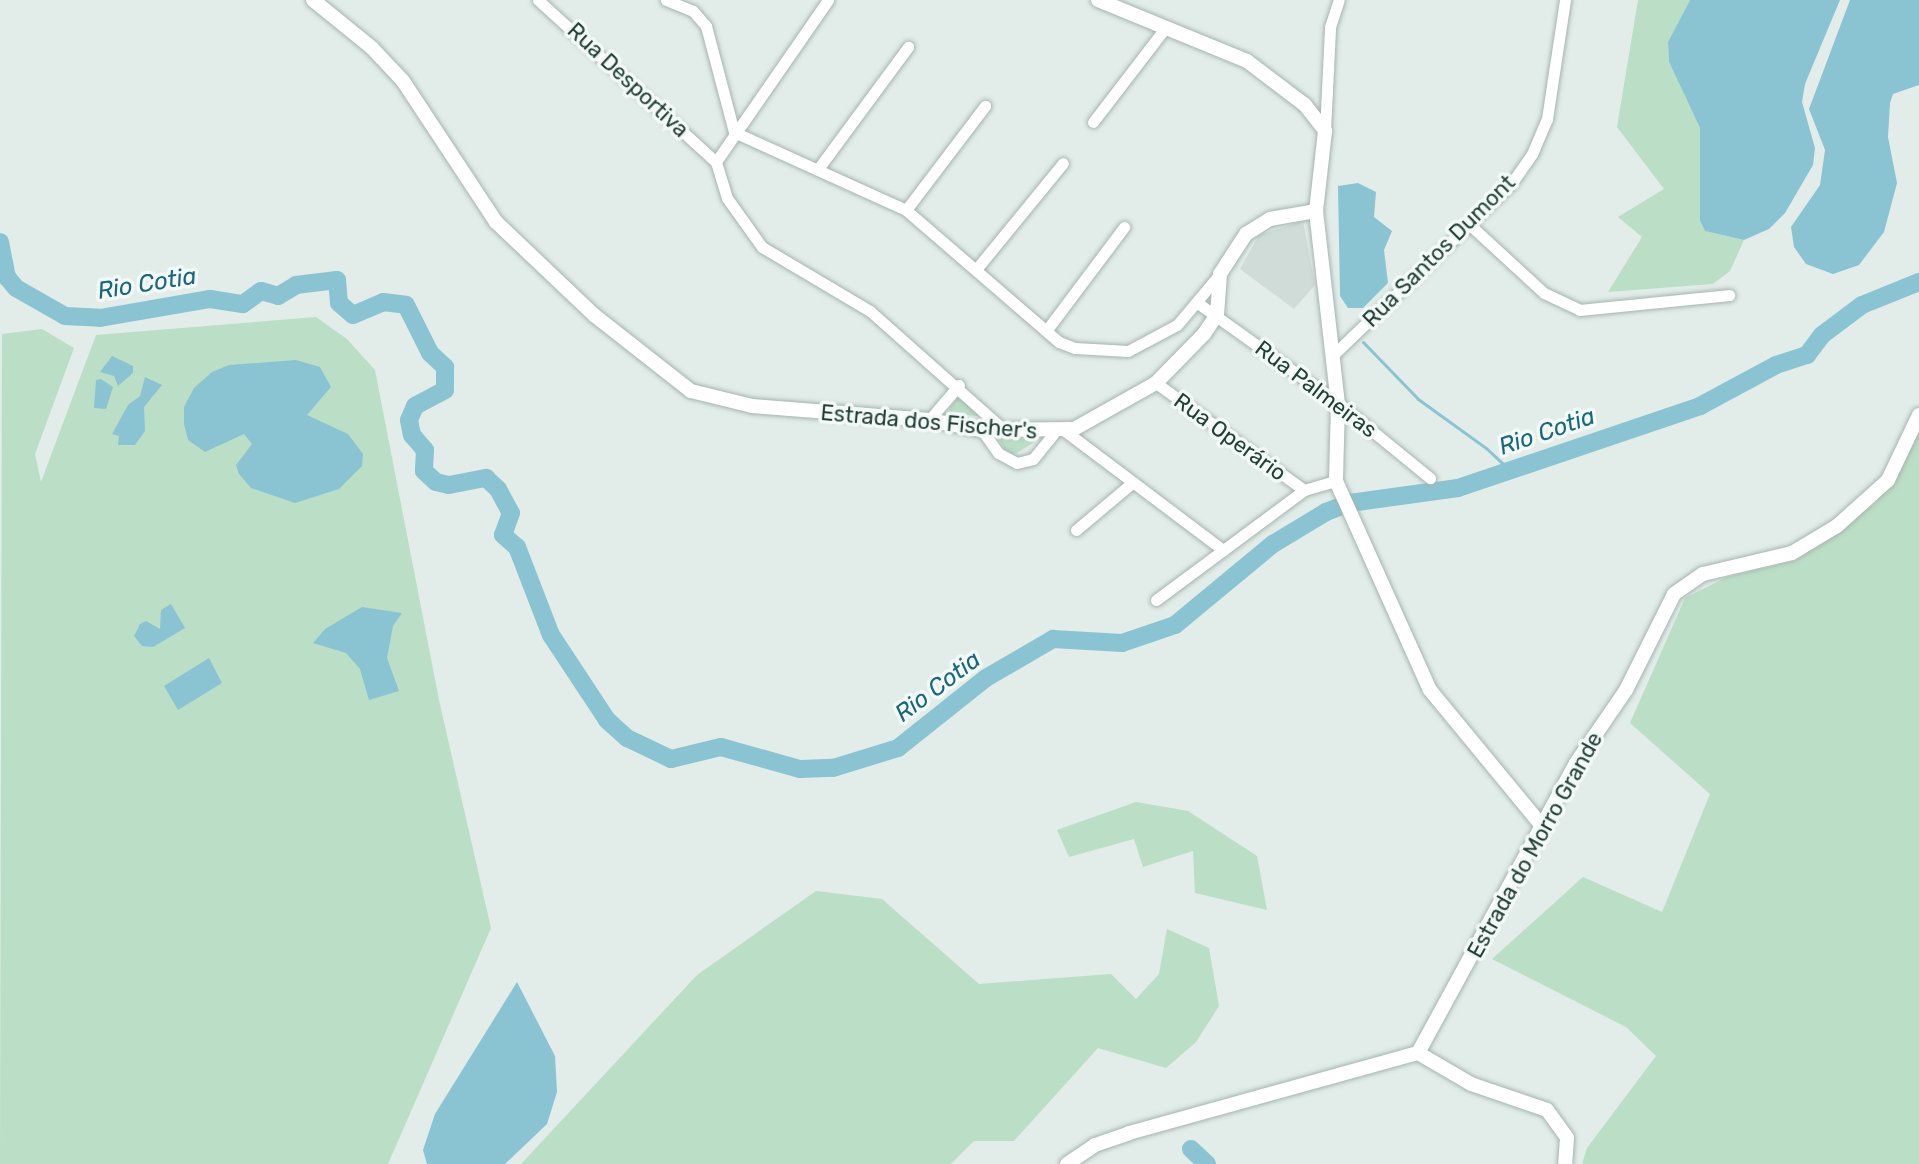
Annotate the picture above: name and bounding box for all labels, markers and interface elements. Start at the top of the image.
street label: Rua Desportiva [562,17,694,143]
street label: Rua Santos Dumont [1357,169,1521,333]
water label: Rio Cotia [95,262,199,306]
street label: Rua Palmeiras [1250,335,1382,443]
street label: Rua Operário [1169,387,1291,487]
street label: Estrada dos Fischer's [819,399,1039,445]
water label: Rio Cotia [1495,402,1599,462]
water label: Rio Cotia [889,645,987,729]
street label: Estrada do Morro Grande [1462,728,1608,962]

